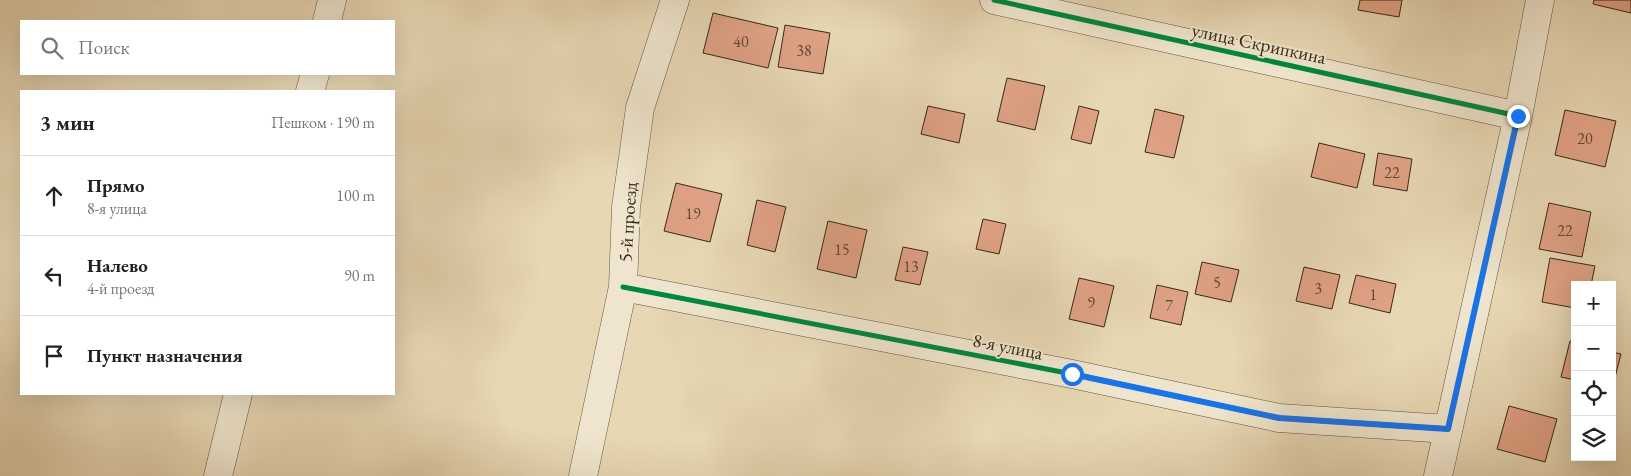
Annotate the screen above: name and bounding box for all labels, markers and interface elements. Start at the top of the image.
street label: улица Скрипкина [1189,17,1329,70]
search box [20,20,395,75]
house number: 40 [733,31,749,52]
icon: search [38,34,66,62]
text: Поиск [78,35,130,60]
house number: 38 [796,40,812,61]
route end [1507,105,1530,128]
text: 3 мин [40,109,95,136]
text: Пешком · 190 m [271,112,375,133]
house number: 20 [1577,128,1593,149]
house number: 22 [1384,162,1400,183]
text: Прямо [87,173,145,198]
street label: 5-й проезд [612,181,643,263]
icon: ahead [40,182,68,210]
text: 100 m [336,185,375,206]
text: 8-я улица [87,198,147,219]
house number: 19 [685,203,701,224]
house number: 22 [1557,220,1573,241]
house number: 15 [834,239,850,260]
text: Налево [87,253,148,278]
house number: 13 [903,256,919,277]
icon: left [40,262,68,290]
text: 90 m [344,265,375,286]
house number: 5 [1213,272,1221,293]
text: 4-й проезд [87,278,154,299]
house number: 3 [1314,278,1322,299]
map controls [1571,281,1616,461]
button: + [1571,281,1616,326]
house number: 1 [1369,284,1377,305]
house number: 9 [1087,292,1095,313]
house number: 7 [1165,295,1173,316]
button: − [1571,326,1616,371]
street label: 8-я улица [971,327,1046,366]
icon: arrive [40,342,68,370]
text: Пункт назначения [87,343,243,368]
route start [1061,363,1084,386]
button: locate [1571,371,1616,416]
button: layers [1571,416,1616,461]

